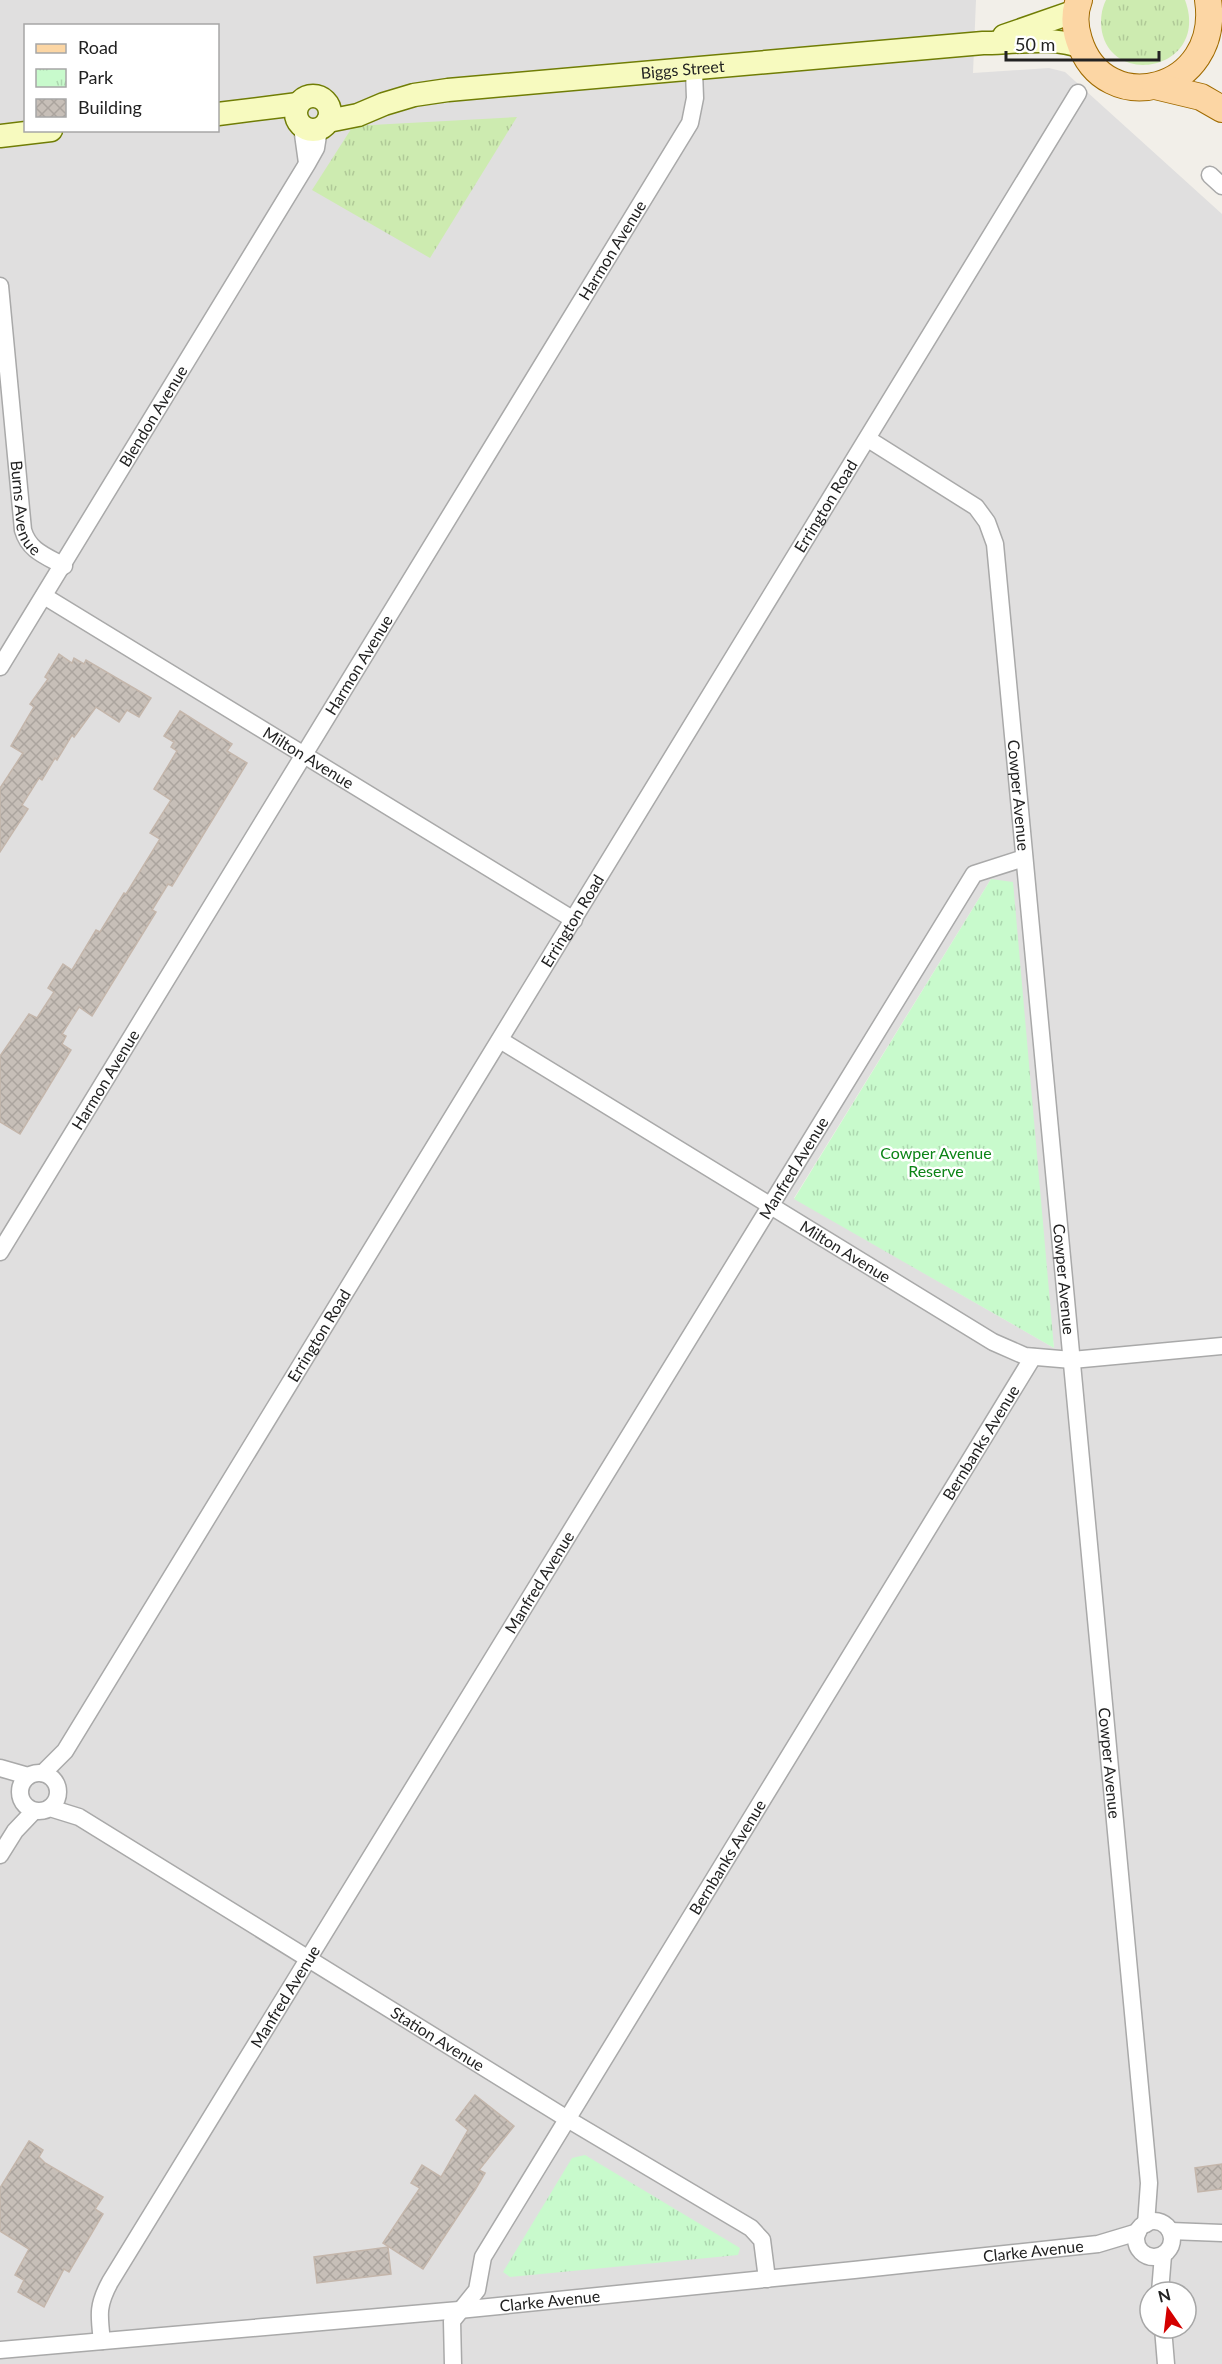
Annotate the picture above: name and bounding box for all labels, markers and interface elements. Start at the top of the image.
legend [24,24,219,132]
scale bar [1006,24,1159,62]
text: 50 m [1015,33,1055,55]
text: Road [78,36,118,58]
street label: Biggs Street [640,56,725,82]
text: Park [78,66,114,88]
text: Building [78,96,142,118]
street label: Harmon Avenue [574,197,649,303]
street label: Blendon Avenue [115,362,191,470]
street label: Errington Road [790,456,861,556]
street label: Burns Avenue [7,460,45,559]
street label: Harmon Avenue [321,611,396,718]
street label: Milton Avenue [260,722,358,792]
street label: Cowper Avenue [1004,739,1034,852]
street label: Errington Road [536,871,607,970]
street label: Harmon Avenue [67,1026,143,1133]
street label: Manfred Avenue [755,1113,832,1222]
park label: Cowper Avenue Reserve [880,1143,992,1180]
street label: Milton Avenue [797,1216,894,1286]
street label: Cowper Avenue [1050,1223,1079,1336]
street label: Errington Road [283,1285,354,1385]
street label: Bernbanks Avenue [938,1381,1023,1503]
street label: Manfred Avenue [500,1527,578,1637]
street label: Cowper Avenue [1095,1707,1125,1819]
street label: Bernbanks Avenue [685,1796,769,1918]
street label: Manfred Avenue [246,1942,323,2051]
street label: Station Avenue [388,2002,488,2074]
street label: Clarke Avenue [982,2236,1084,2265]
north arrow [1138,2280,1198,2340]
text: N [1156,2284,1173,2306]
street label: Clarke Avenue [499,2286,601,2315]

